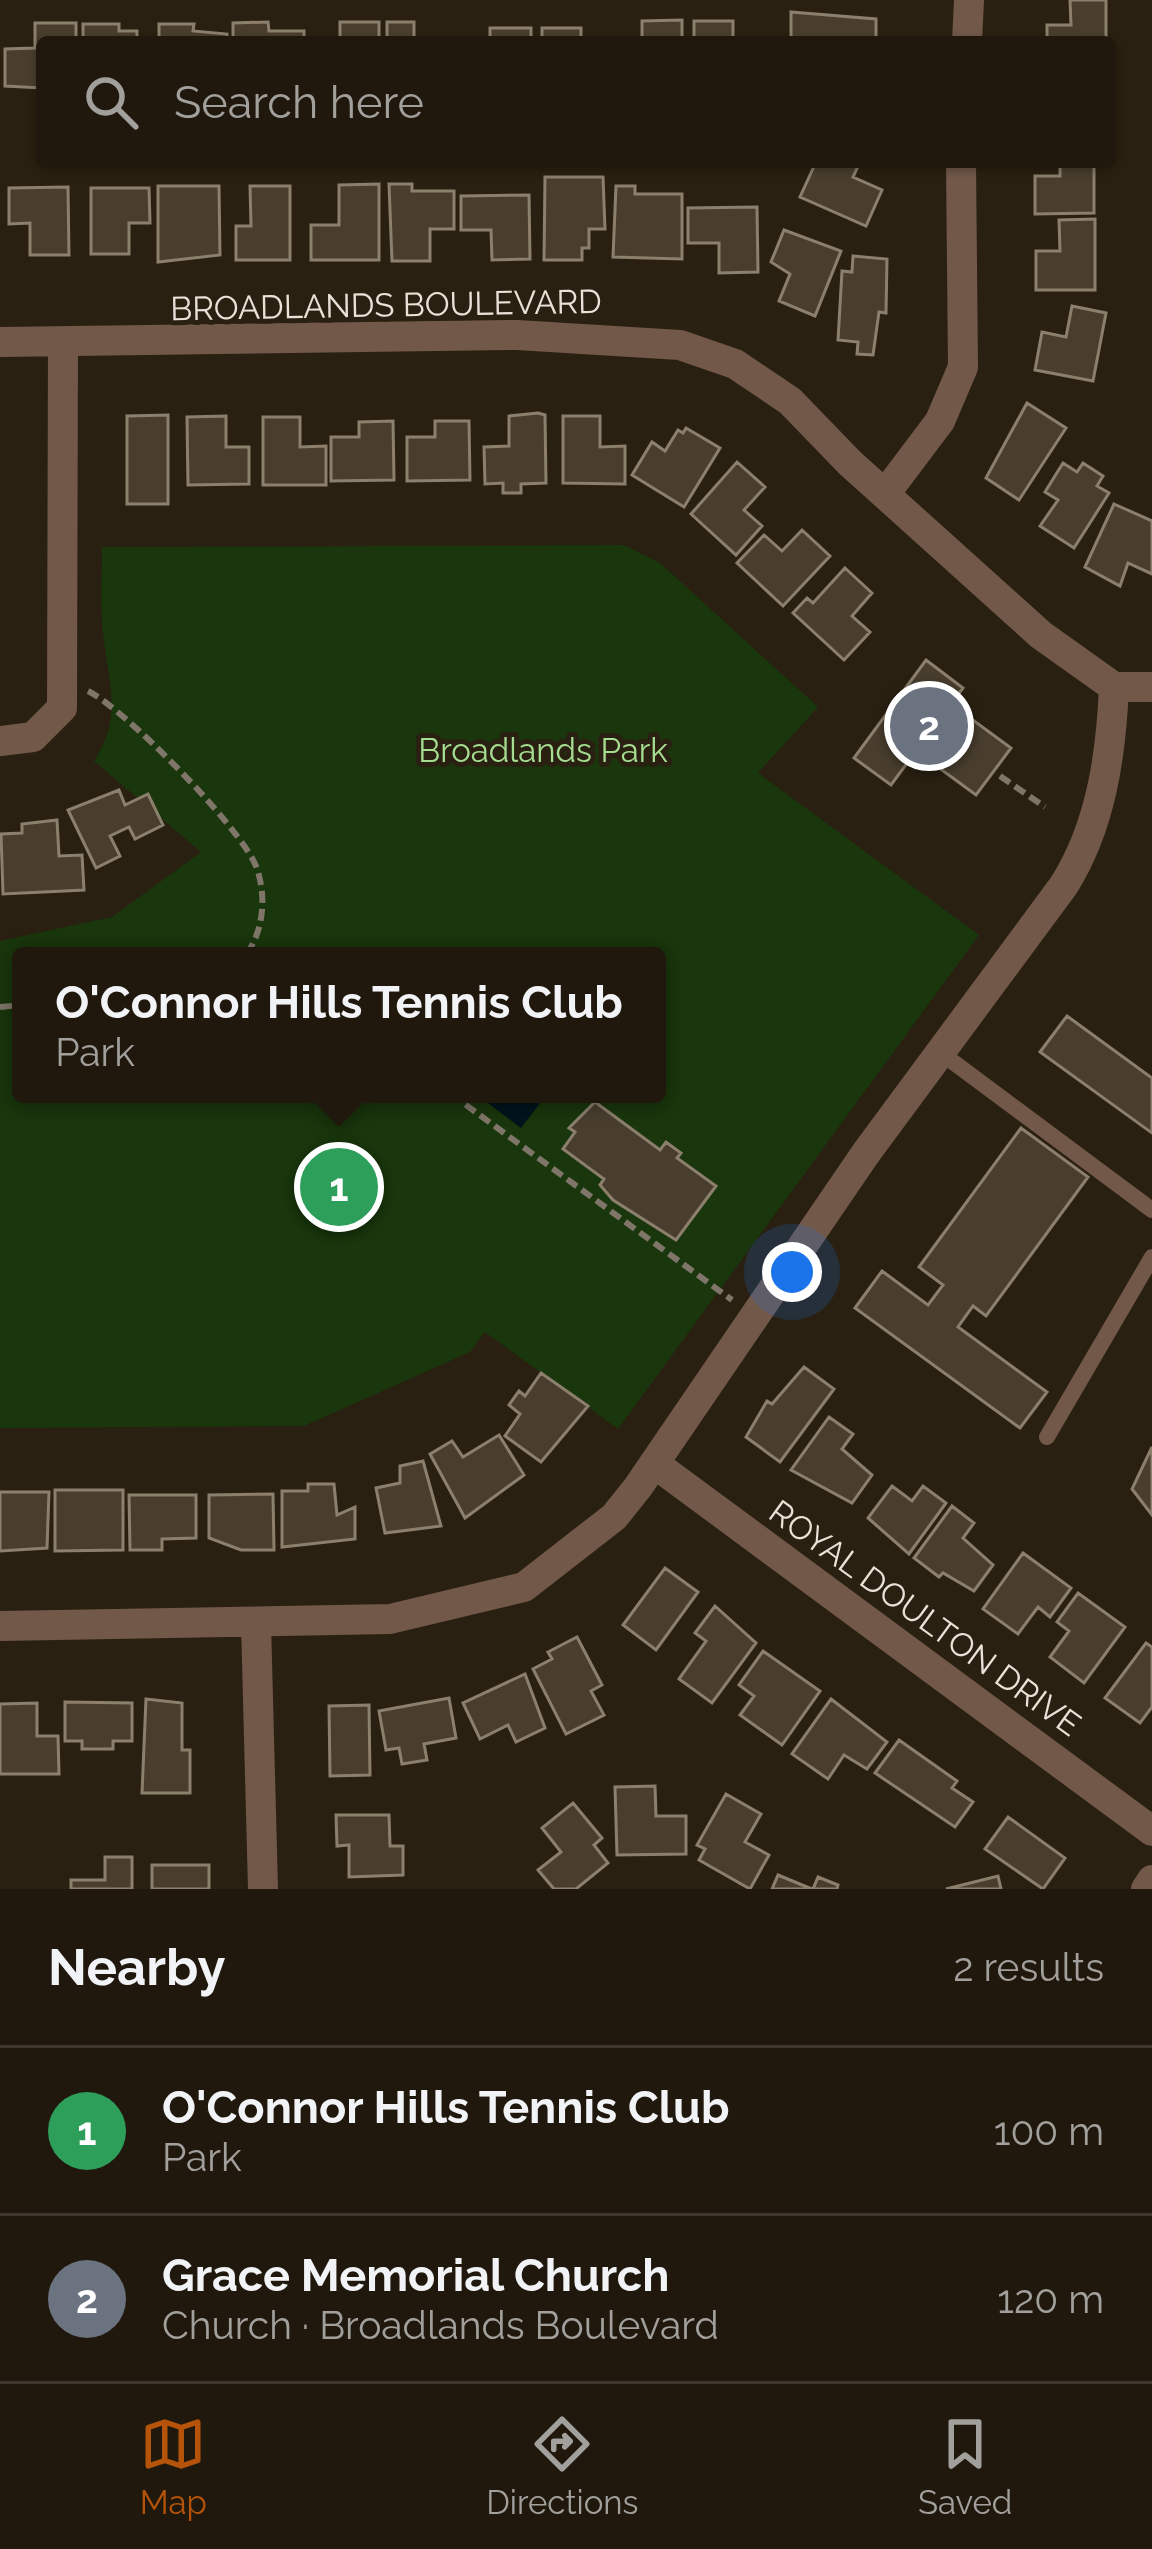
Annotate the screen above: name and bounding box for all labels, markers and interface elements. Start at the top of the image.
search box [36,36,1116,168]
icon: search [78,69,144,135]
text: Search here [174,76,424,129]
street label: BROADLANDS BOULEVARD [170,282,602,328]
pin: 2 [890,681,968,771]
park label: Broadlands Park [418,731,668,770]
popup [12,947,666,1103]
text: O'Connor Hills Tennis Club [55,976,623,1029]
text: Park [55,1029,135,1075]
pin: 1 [300,1142,378,1232]
your location [762,1242,822,1302]
street label: ROYAL DOULTON DRIVE [762,1492,1088,1744]
text: Nearby [48,1937,225,1997]
text: 2 results [953,1944,1104,1990]
text: O'Connor Hills Tennis Club [162,2081,729,2134]
text: 1 [77,2108,97,2154]
text: 100 m [994,2108,1104,2154]
text: Park [162,2134,242,2180]
text: Grace Memorial Church [162,2249,669,2302]
text: 2 [76,2276,98,2322]
text: 120 m [997,2276,1104,2322]
text: Church · Broadlands Boulevard [162,2302,719,2348]
tab: Map [140,2411,207,2522]
tab: Directions [486,2411,639,2522]
tab: Saved [918,2411,1012,2522]

